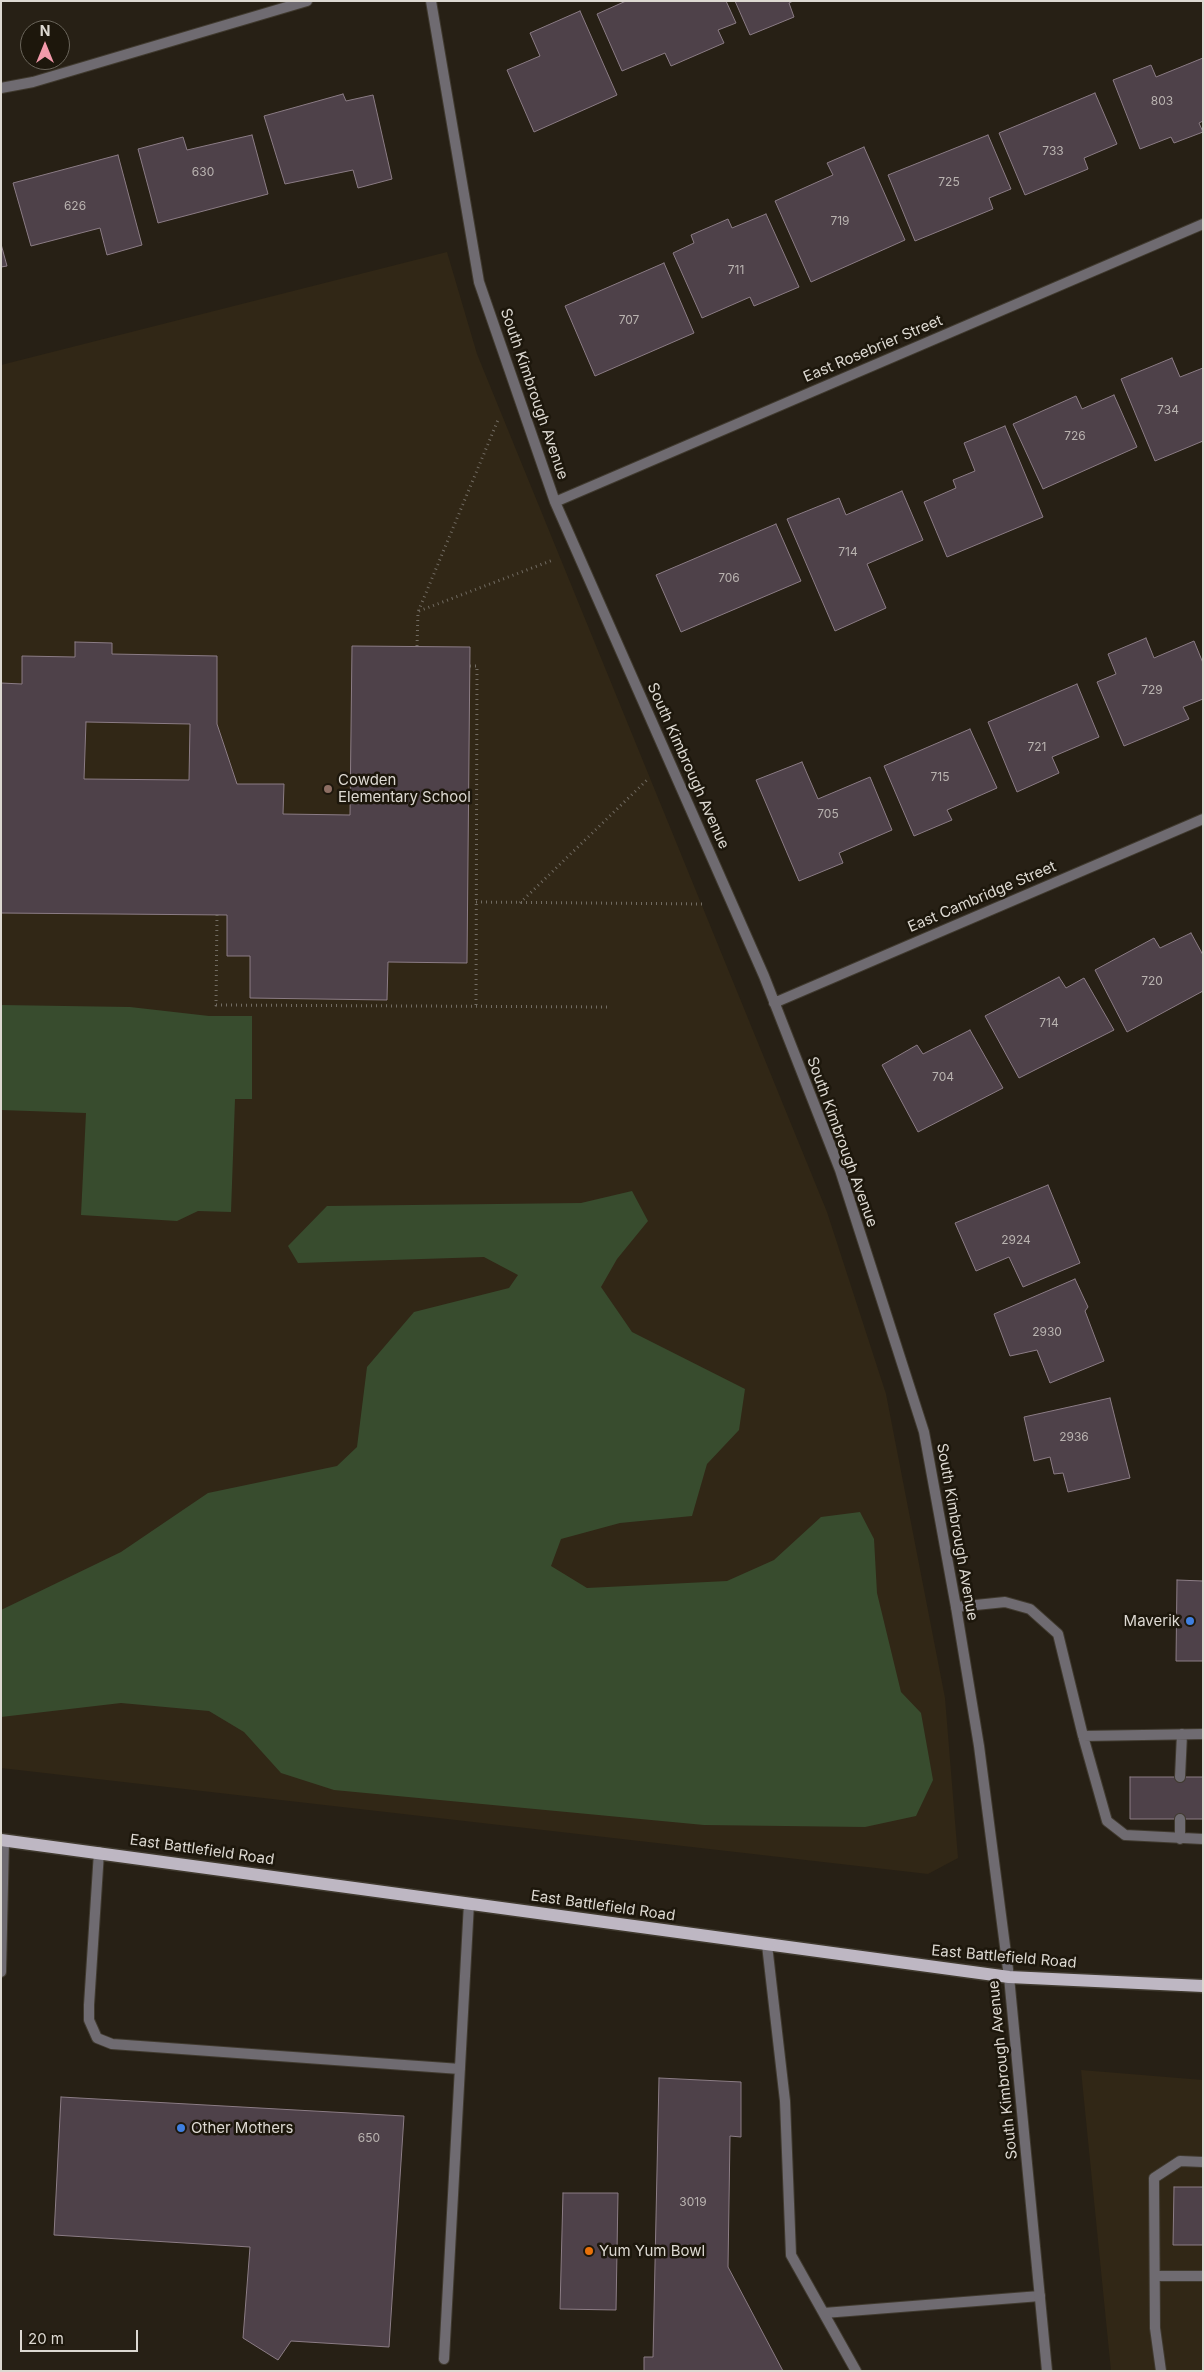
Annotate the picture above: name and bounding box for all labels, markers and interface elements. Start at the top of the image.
north arrow [20,20,70,70]
text: N [40,22,50,39]
house number: 803 [1151,94,1173,108]
house number: 733 [1042,144,1064,158]
house number: 630 [192,165,214,179]
house number: 725 [938,175,960,189]
house number: 626 [64,199,86,213]
house number: 719 [830,214,850,228]
house number: 711 [728,263,744,277]
street label: South Kimbrough Avenue [496,306,572,482]
street label: East Rosebrier Street [801,312,945,386]
house number: 707 [619,313,639,327]
house number: 734 [1157,403,1179,417]
house number: 726 [1064,429,1086,443]
house number: 714 [838,545,858,559]
house number: 706 [718,571,740,585]
street label: South Kimbrough Avenue [643,680,733,852]
house number: 729 [1141,683,1163,697]
house number: 721 [1028,740,1046,754]
house number: 715 [931,770,949,784]
place label: Cowden Elementary School [338,771,471,806]
marker: Cowden Elementary School [322,783,334,795]
house number: 705 [817,807,839,821]
street label: East Cambridge Street [905,858,1059,936]
house number: 720 [1141,974,1163,988]
house number: 714 [1039,1016,1059,1030]
street label: South Kimbrough Avenue [803,1054,881,1230]
house number: 704 [932,1070,954,1084]
house number: 2924 [1001,1233,1031,1247]
house number: 2930 [1032,1325,1062,1339]
house number: 2936 [1059,1430,1089,1444]
street label: South Kimbrough Avenue [933,1442,981,1622]
place label: Maverik [1124,1612,1180,1630]
marker: Maverik [1184,1615,1196,1627]
street label: East Battlefield Road [129,1831,275,1869]
street label: East Battlefield Road [530,1887,676,1925]
street label: East Battlefield Road [931,1942,1077,1972]
street label: South Kimbrough Avenue [985,1980,1021,2160]
place label: Other Mothers [191,2119,293,2137]
marker: Other Mothers [175,2122,187,2134]
house number: 650 [358,2131,380,2145]
house number: 3019 [679,2195,707,2209]
place label: Yum Yum Bowl [599,2242,705,2260]
marker: Yum Yum Bowl [583,2245,595,2257]
scale bar [22,2320,140,2352]
text: 20 m [28,2329,64,2348]

